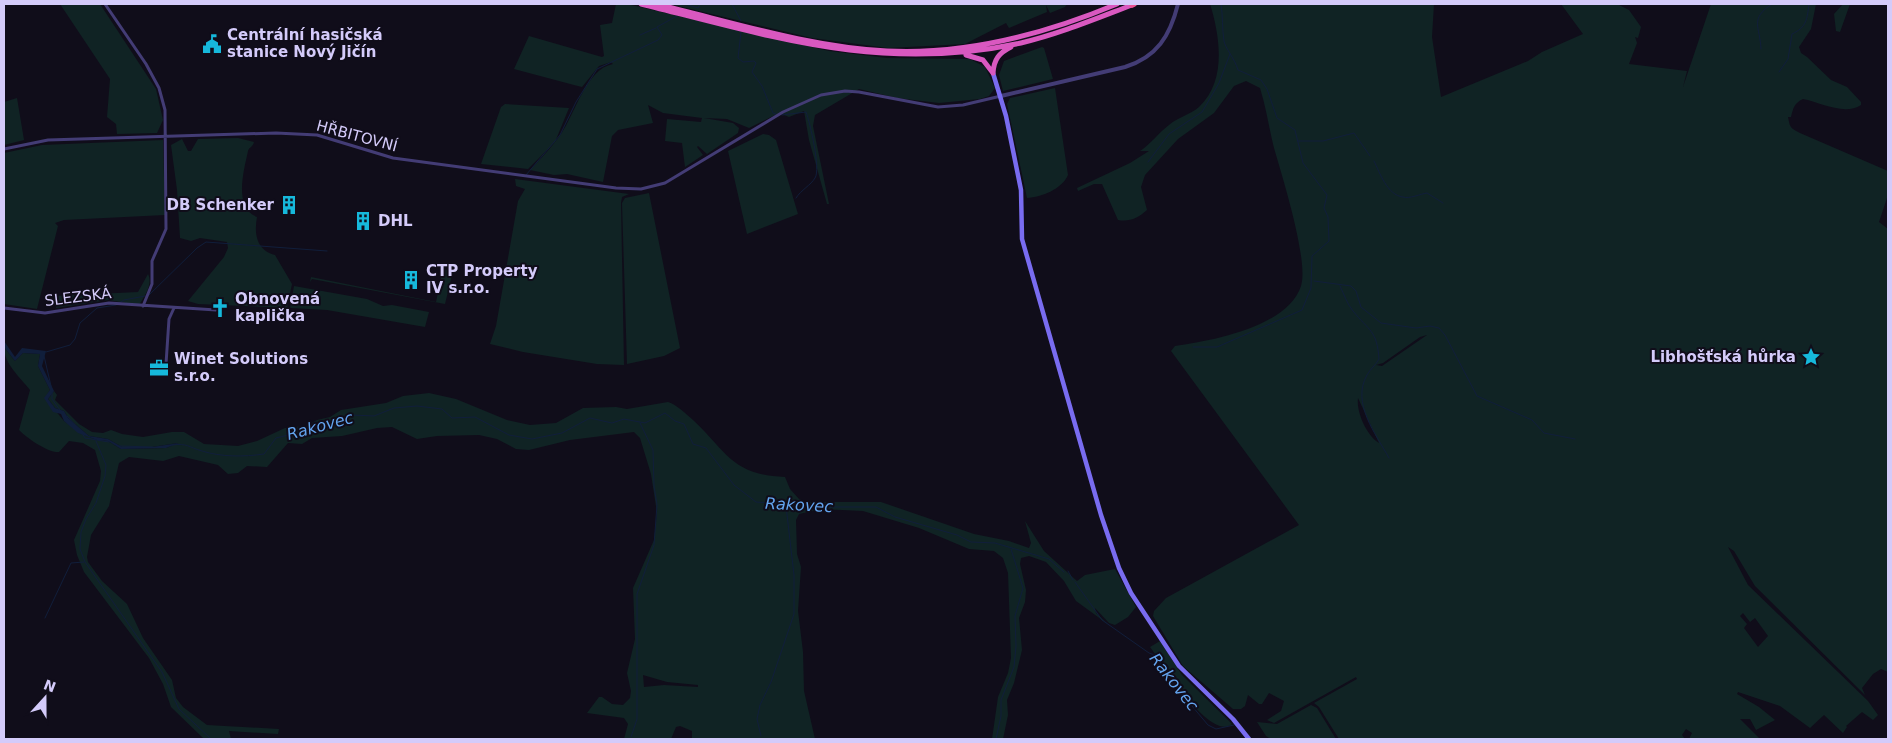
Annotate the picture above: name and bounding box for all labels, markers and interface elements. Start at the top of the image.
place label: Centrální hasičská stanice Nový Jičín [227,26,383,61]
public building icon: Centrální hasičská stanice Nový Jičín [201,33,223,55]
street label: HŘBITOVNÍ [315,116,400,155]
building icon: DB Schenker [278,194,300,216]
place label: DB Schenker [167,196,275,214]
building icon: DHL [352,210,374,232]
place label: DHL [378,212,413,230]
place label: CTP Property IV s.r.o. [426,262,538,297]
building icon: CTP Property IV s.r.o. [400,269,422,291]
street label: SLEZSKÁ [44,283,113,310]
place label: Obnovená kaplička [235,290,320,325]
church icon: Obnovená kaplička [209,297,231,319]
place icon: Libhošťská hůrka [1800,346,1822,368]
place label: Libhošťská hůrka [1650,348,1796,366]
place label: Winet Solutions s.r.o. [174,350,308,385]
office icon: Winet Solutions s.r.o. [148,357,170,379]
water label: Rakovec [285,408,356,444]
water label: Rakovec [765,494,834,516]
water label: Rakovec [1146,649,1203,715]
north arrow [20,673,70,723]
text: N [41,676,58,695]

